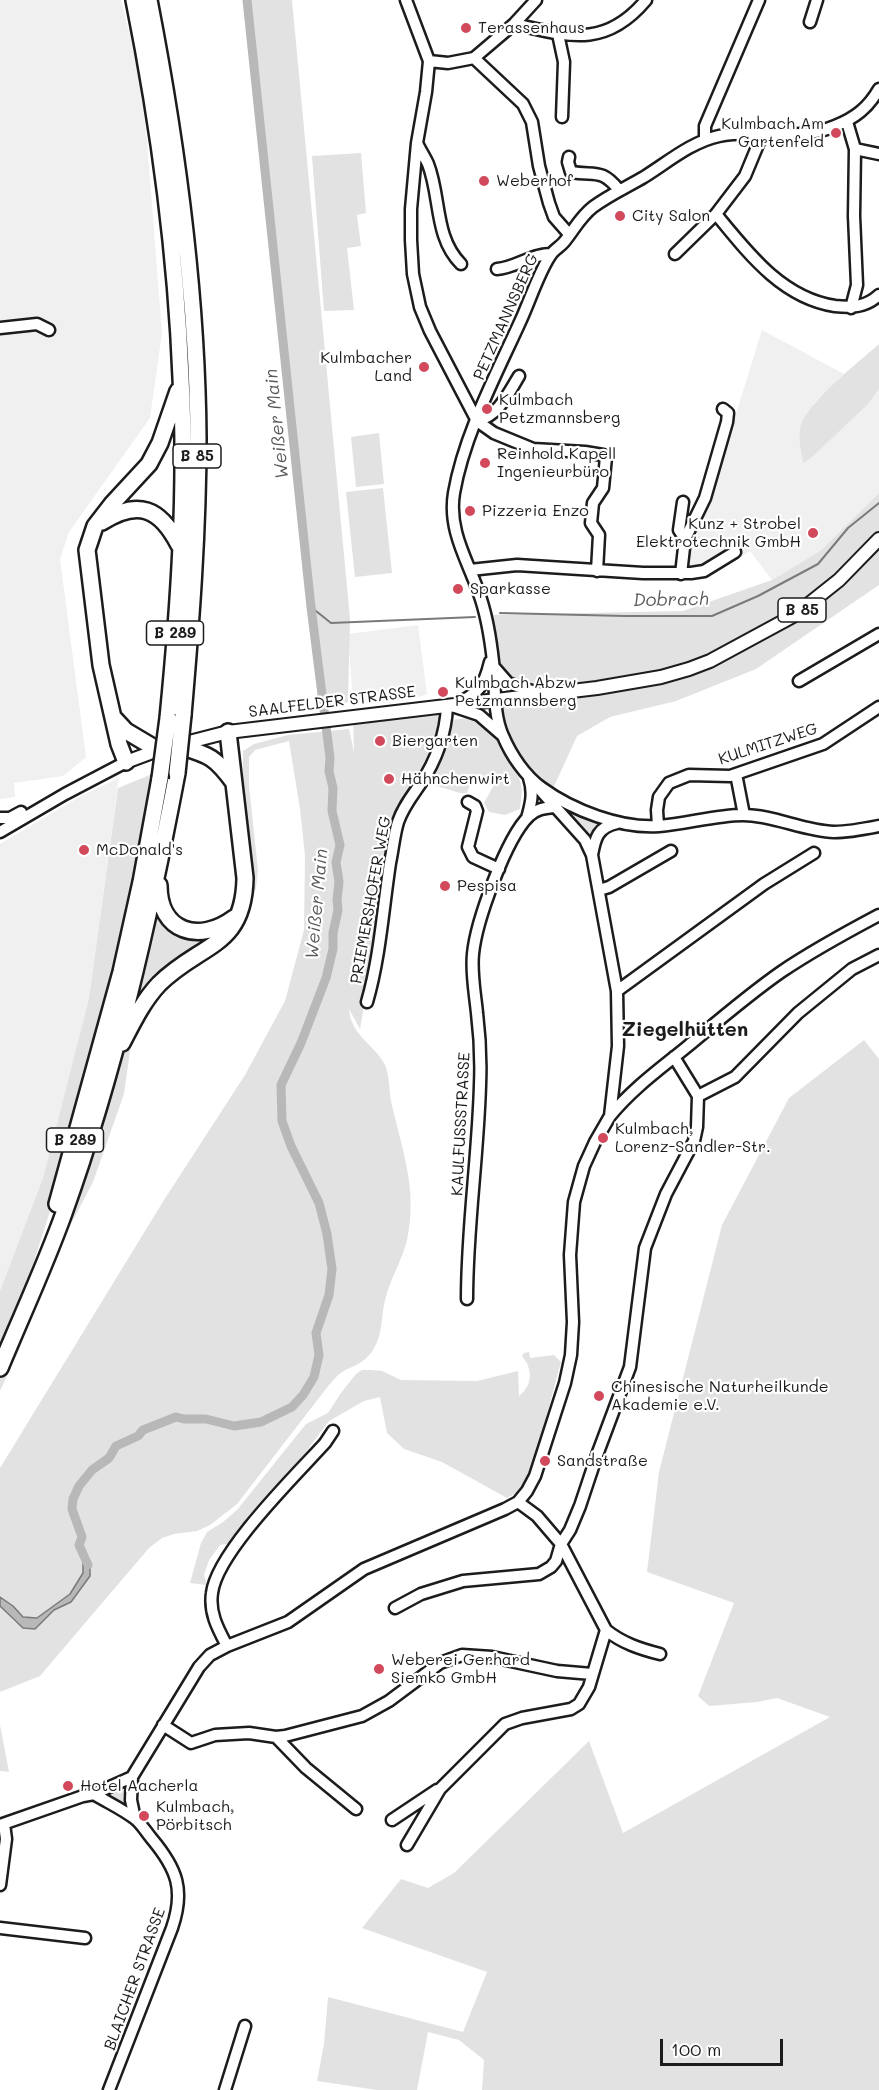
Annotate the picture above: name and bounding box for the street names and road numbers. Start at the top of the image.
street label: PETZMANNSBERG [470,251,542,383]
road number: B 85 [173,444,221,468]
road number: B 85 [778,598,826,622]
road number: B 289 [146,621,204,645]
street label: SAALFELDER STRASSE [247,682,417,722]
street label: KULMITZWEG [716,719,820,769]
street label: PRIEMERSHOFER WEG [347,815,395,985]
street label: KAULFUSSSTRASSE [448,1052,474,1196]
road number: B 289 [46,1128,104,1152]
street label: BLAICHER STRASSE [100,1905,170,2053]

